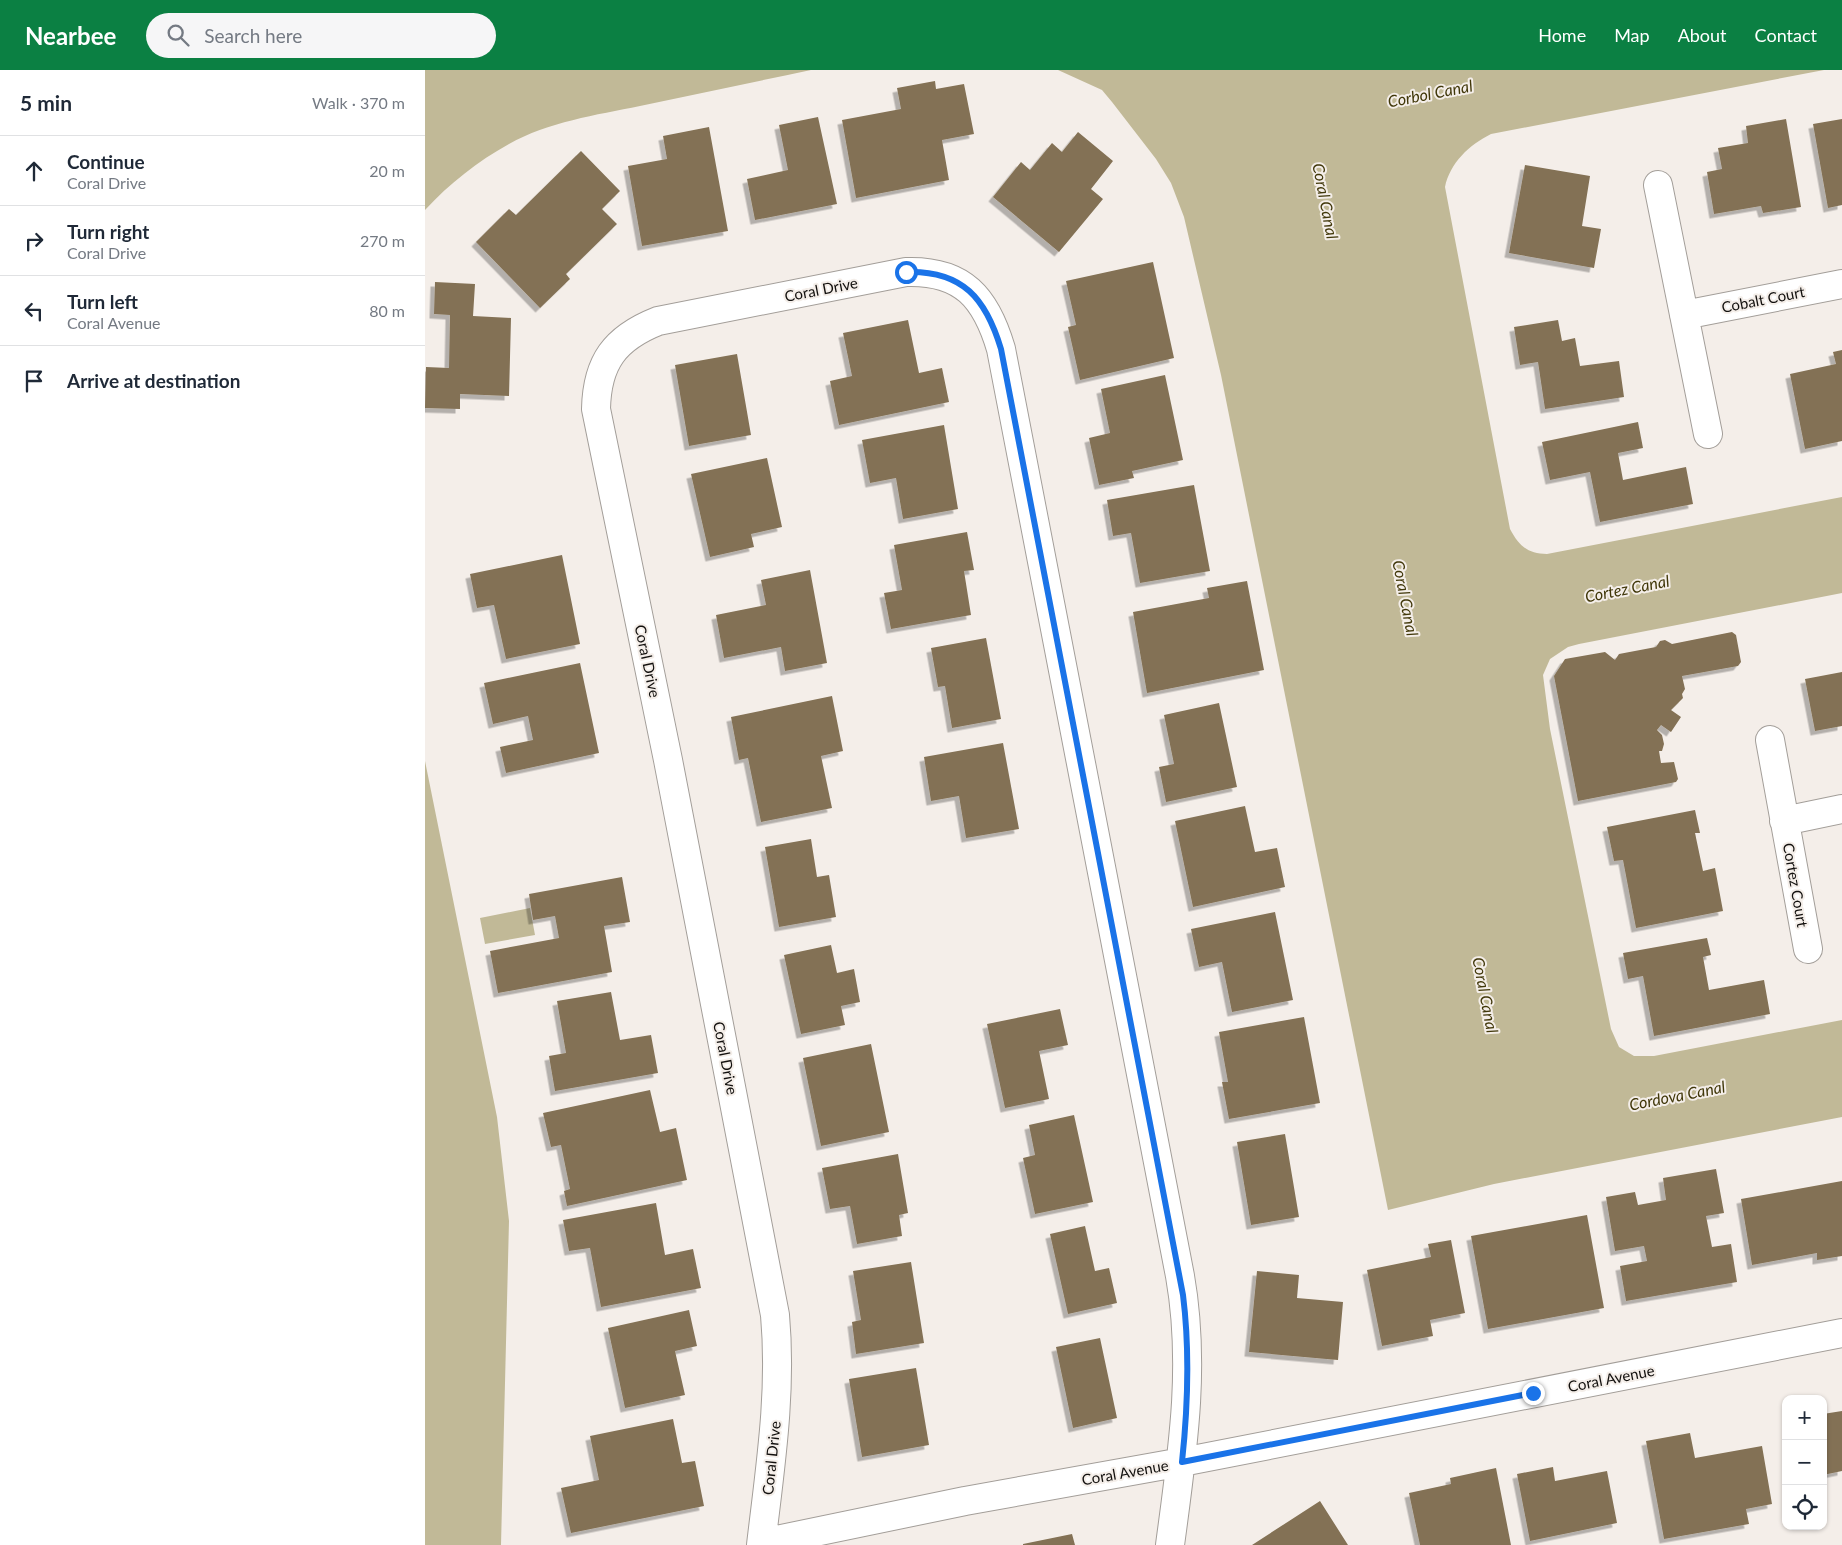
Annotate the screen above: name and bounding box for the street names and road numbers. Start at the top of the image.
street label: Coral Drive [783,273,859,305]
street label: Cobalt Court [1720,282,1807,316]
street label: Coral Drive [631,623,665,699]
street label: Cortez Court [1780,841,1812,929]
street label: Coral Drive [710,1020,742,1096]
street label: Coral Avenue [1566,1361,1656,1395]
street label: Coral Drive [758,1420,784,1496]
street label: Coral Avenue [1080,1456,1170,1488]

